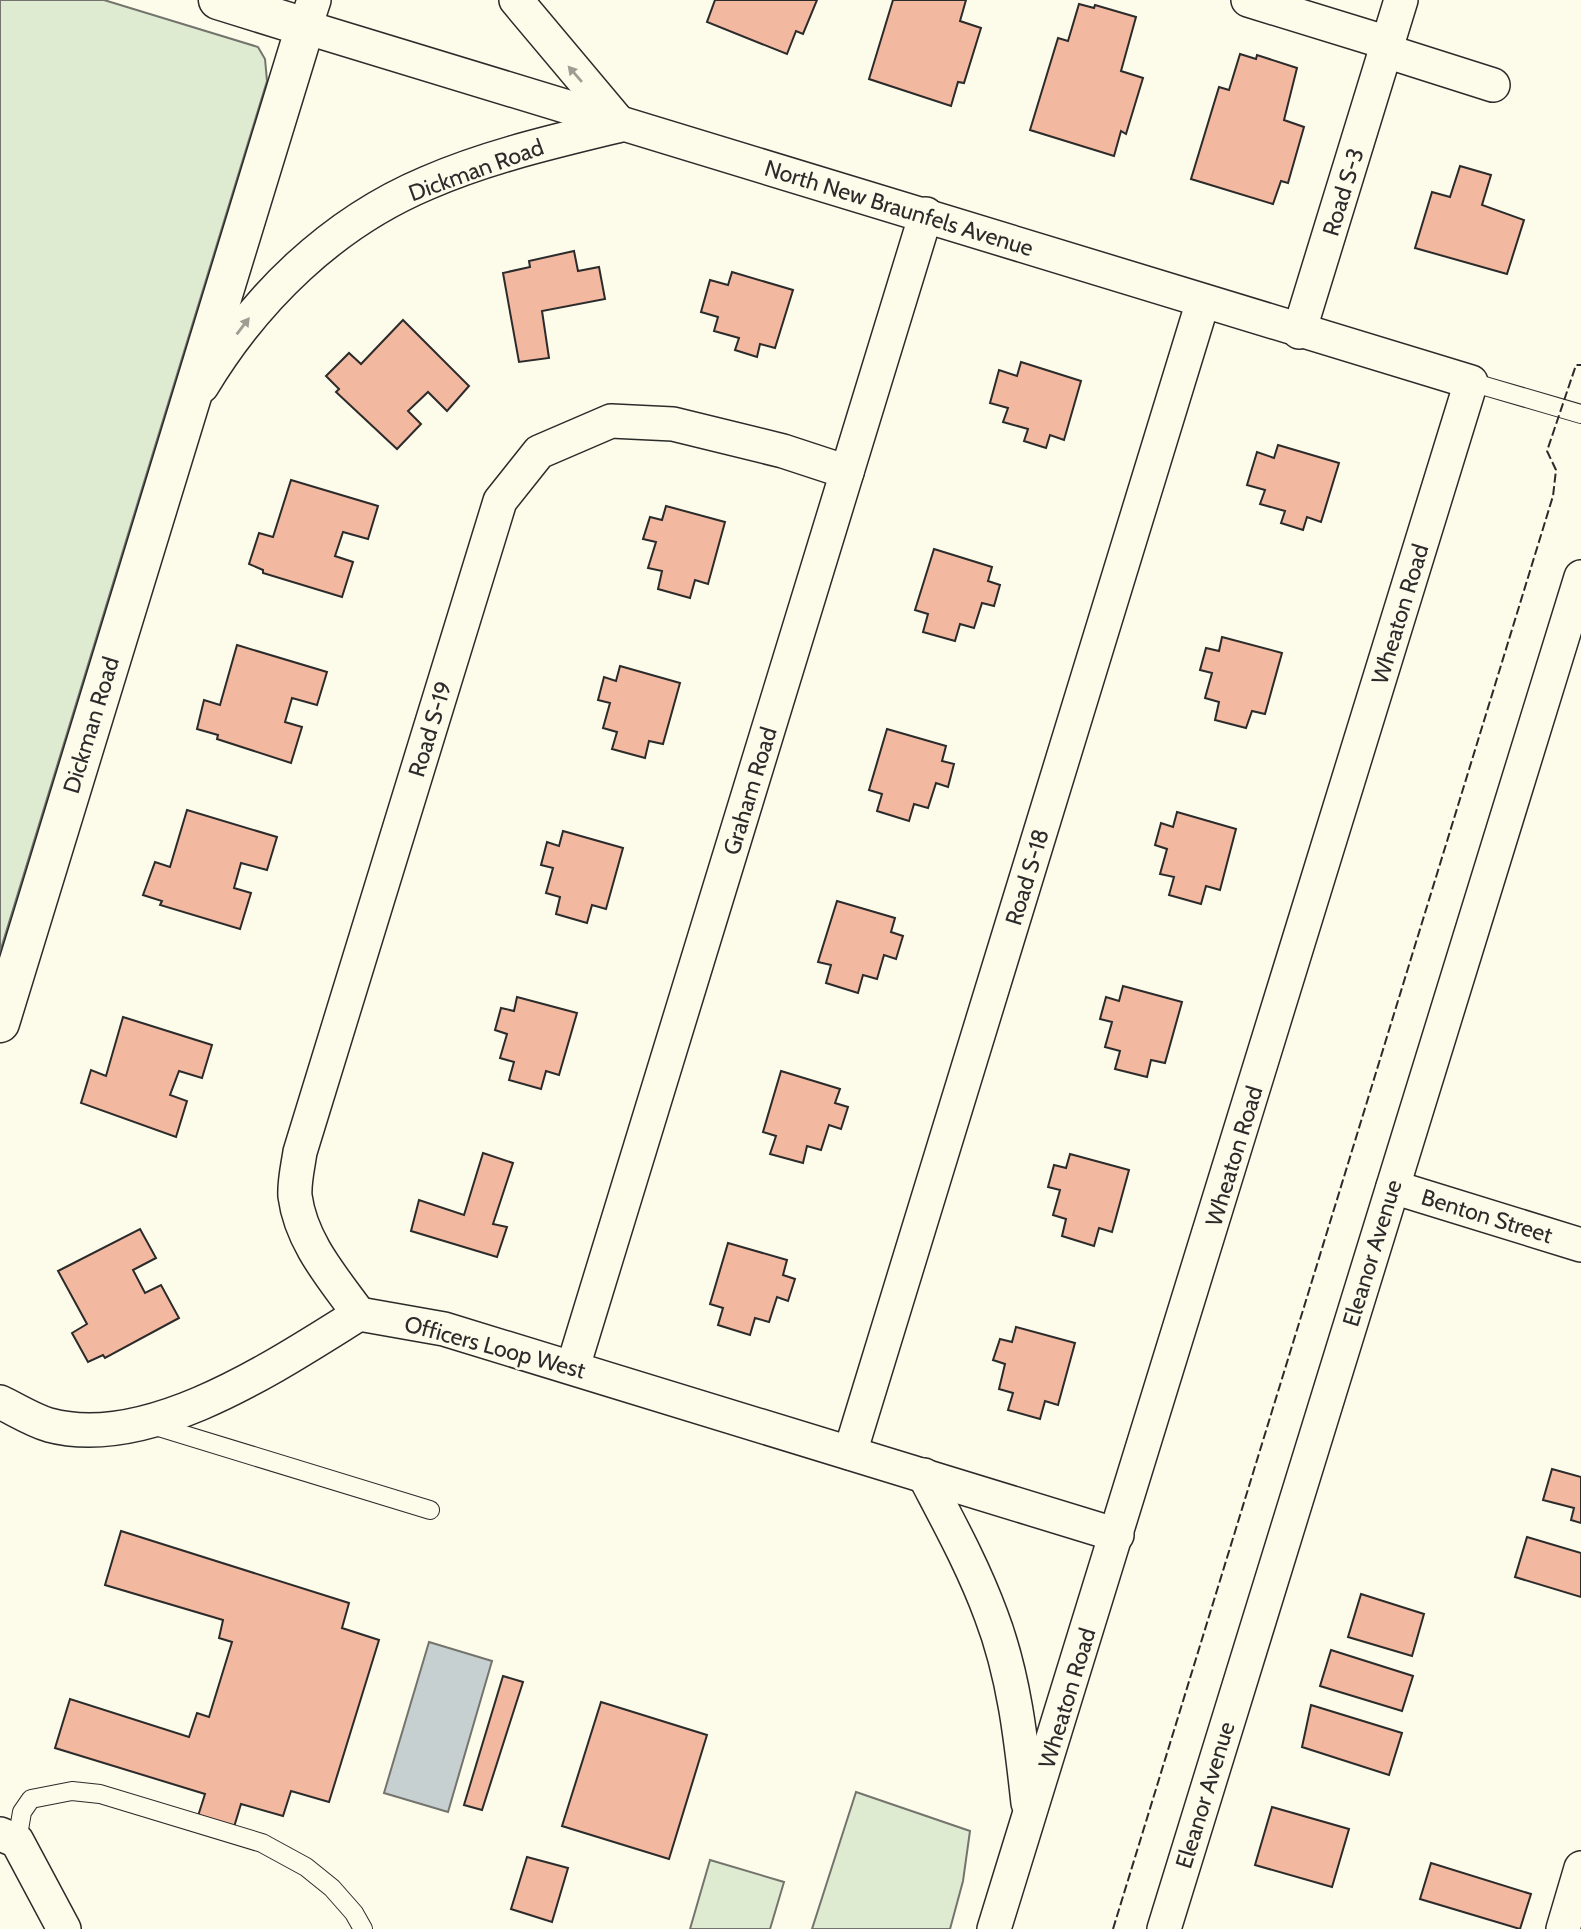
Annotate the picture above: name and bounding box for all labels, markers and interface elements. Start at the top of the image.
one-way arrow [568,66,584,83]
street label: Dickman Road [405,133,547,207]
street label: Road S-3 [1316,145,1370,239]
street label: North New Braunfels Avenue [761,154,1037,262]
one-way arrow [235,318,250,336]
street label: Wheaton Road [1365,541,1435,687]
street label: Dickman Road [57,653,125,797]
street label: Road S-19 [402,678,458,780]
street label: Graham Road [717,724,783,858]
street label: Road S-18 [999,825,1055,929]
street label: Wheaton Road [1199,1083,1269,1229]
street label: Eleanor Avenue [1336,1176,1408,1330]
street label: Benton Street [1418,1183,1556,1249]
street label: Officers Loop West [401,1309,589,1385]
street label: Wheaton Road [1032,1625,1102,1771]
street label: Eleanor Avenue [1169,1718,1241,1872]

